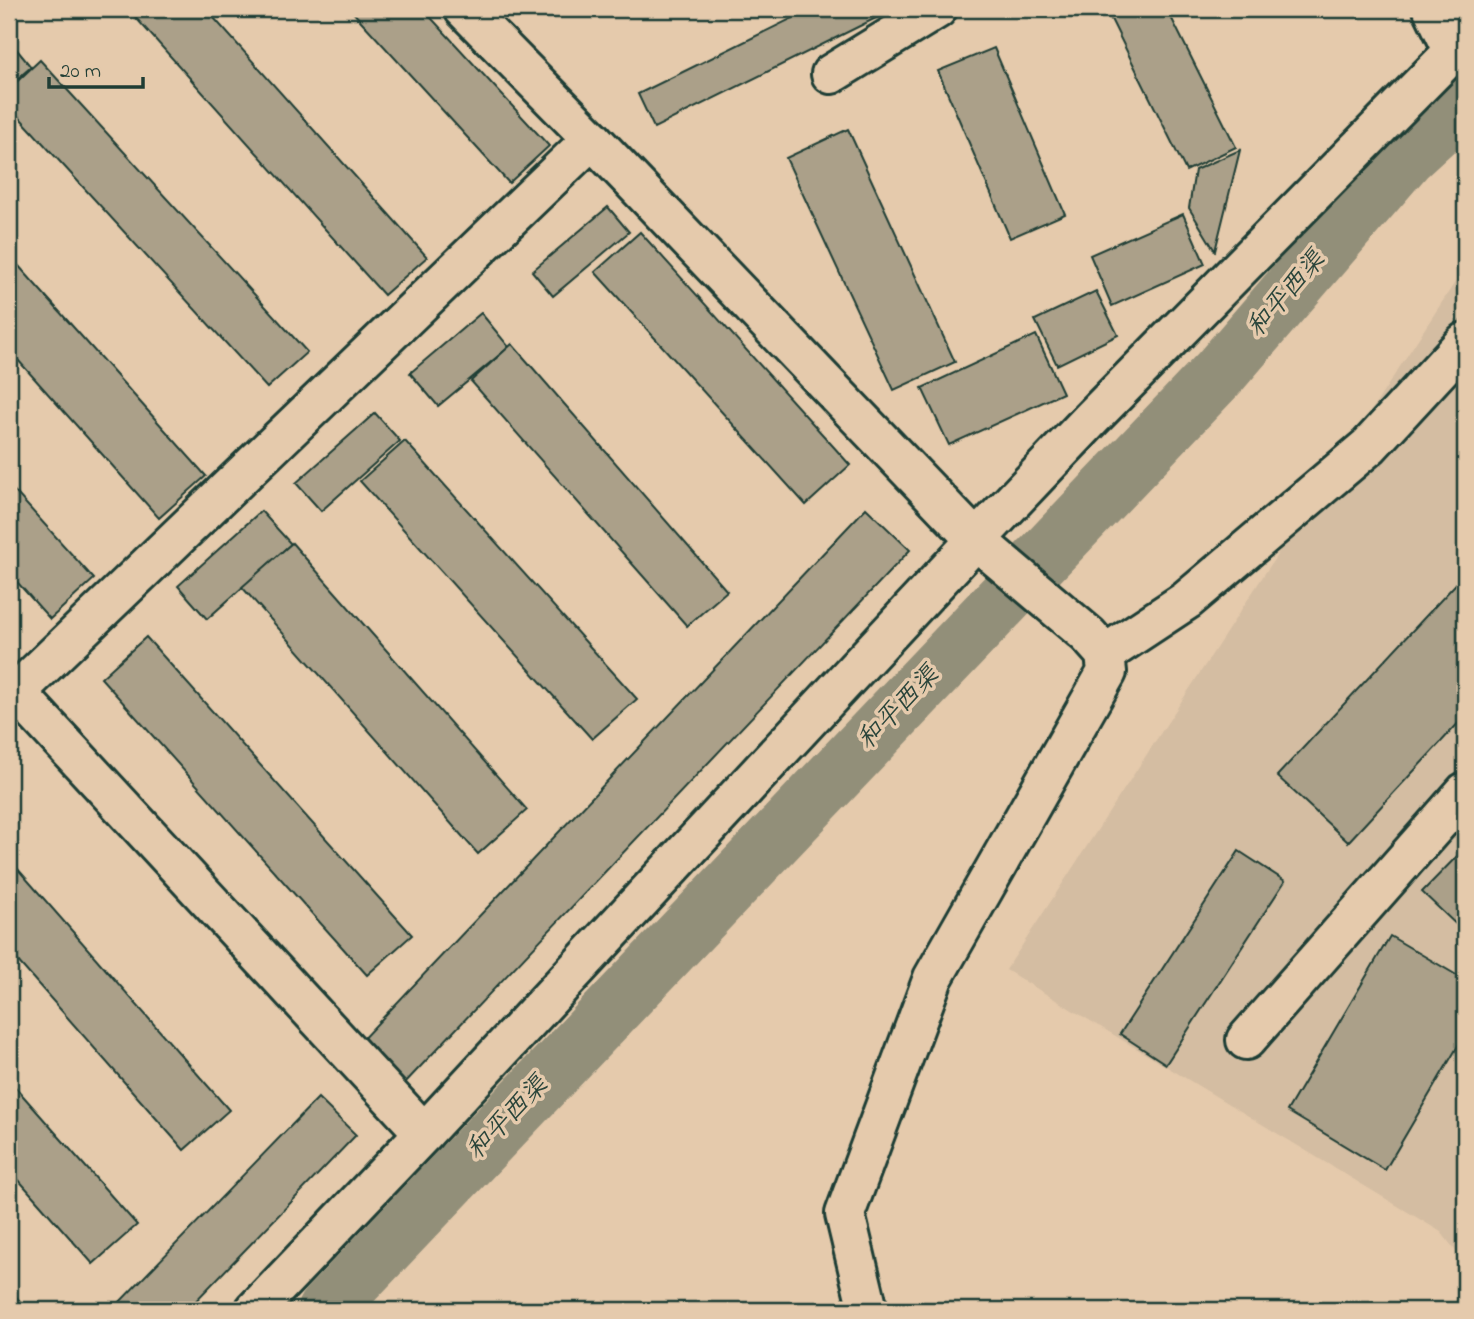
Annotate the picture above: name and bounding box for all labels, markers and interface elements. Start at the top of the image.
scale bar [49,46,144,90]
text: 20 m [60,57,101,87]
water label: 和平西渠 [1239,242,1337,347]
water label: 和平西渠 [849,657,950,760]
water label: 和平西渠 [458,1067,559,1170]

